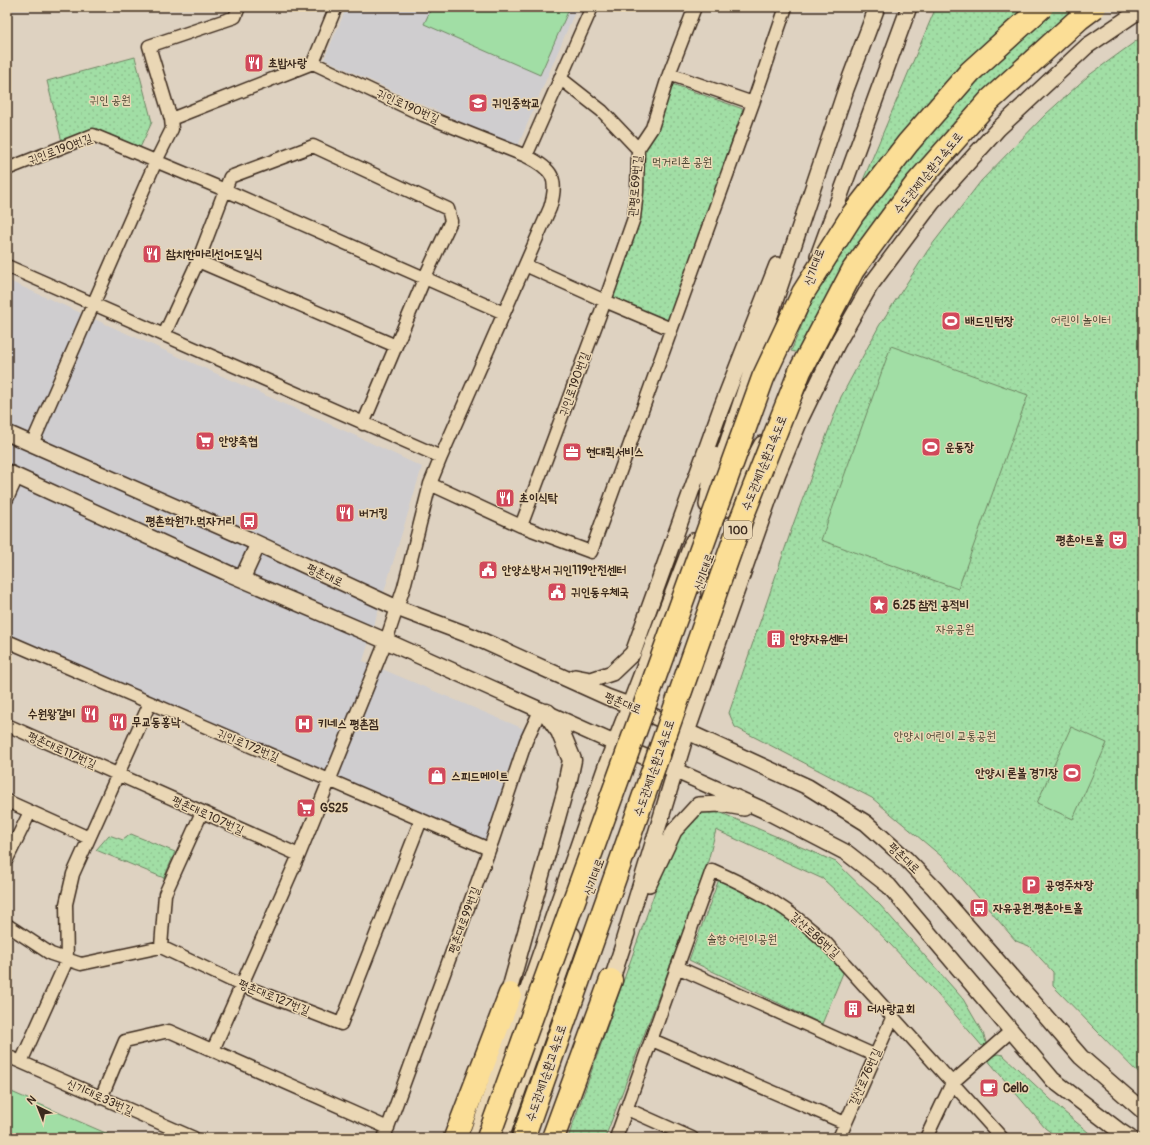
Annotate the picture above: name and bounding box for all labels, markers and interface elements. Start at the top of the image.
restaurant icon: 초밥사랑 [243,52,265,74]
place label: 초밥사랑 [268,56,307,71]
street label: 귀인로190번길 [374,86,442,127]
school or university icon: 귀인중학교 [467,92,489,114]
park label: 귀인 공원 [89,93,131,108]
place label: 귀인중학교 [492,96,540,111]
street label: 수도권제1순환고속도로 [891,129,966,217]
street label: 귀인로190번길 [26,131,95,168]
street label: 관평로69번길 [625,154,646,217]
park label: 먹거리촌 공원 [652,155,712,170]
restaurant icon: 참치한마리선어도일식 [141,243,163,265]
street label: 신기대로 [801,246,828,288]
place label: 참치한마리선어도일식 [166,247,263,262]
sports icon: 배드민턴장 [940,310,962,332]
park label: 어린이 놀이터 [1051,313,1111,328]
place label: 배드민턴장 [965,314,1014,329]
street label: 귀인로190번길 [556,350,593,418]
street label: 수도권제1순환고속도로 [739,413,790,513]
supermarket icon: 안양축협 [194,430,216,452]
place label: 안양축협 [219,434,258,449]
sports icon: 운동장 [920,436,942,458]
place label: 운동장 [945,440,974,455]
office icon: 현대퀵서비스 [561,441,583,463]
place label: 현대퀵서비스 [586,445,644,460]
restaurant icon: 초이식탁 [494,487,516,509]
place label: 초이식탁 [519,491,558,506]
restaurant icon: 버거킹 [334,502,356,524]
place label: 버거킹 [359,506,388,521]
bus stop icon: 평촌학원가.먹자거리 [238,510,260,532]
place label: 평촌학원가.먹자거리 [145,514,235,529]
road number: 100 [724,521,752,539]
theatre icon: 평촌아트홀 [1107,529,1129,551]
place label: 평촌아트홀 [1056,533,1104,548]
street label: 신기대로 [691,551,718,593]
public building icon: 안양소방서 귀인119안전센터 [477,559,499,581]
street label: 평촌대로 [304,560,345,590]
place label: 안양소방서 귀인119안전센터 [502,563,626,578]
public building icon: 귀인동우체국 [546,581,568,603]
place label: 귀인동우체국 [571,585,629,600]
place icon: 6.25 참전 공적비 [868,594,890,616]
place label: 6.25 참전 공적비 [893,598,969,613]
park label: 자유공원 [936,622,974,637]
building icon: 안양자유센터 [765,628,787,650]
place label: 안양자유센터 [790,632,848,647]
street label: 평촌대로 [602,689,644,718]
restaurant icon: 수원왕갈비 [79,703,101,725]
place label: 수원왕갈비 [28,707,76,722]
restaurant icon: 무교동홍낙 [107,711,129,733]
hospital icon: 키네스 평촌점 [293,713,315,735]
place label: 무교동홍낙 [132,715,181,730]
place label: 키네스 평촌점 [318,717,379,732]
street label: 수도권제1순환고속도로 [631,718,678,818]
street label: 귀인로172번길 [214,726,281,765]
street label: 평촌대로117번길 [25,729,99,772]
park label: 안양시 어린이 교통공원 [894,729,996,744]
sports icon: 안양시 론볼 경기장 [1061,762,1083,784]
shop icon: 스피드메이트 [426,765,448,787]
place label: 안양시 론볼 경기장 [976,766,1058,781]
place label: 스피드메이트 [451,769,509,784]
street label: 평촌대로107번길 [169,793,246,838]
supermarket icon: GS25 [295,797,317,819]
place label: GS25 [320,801,349,816]
street label: 평촌대로 [885,840,923,877]
street label: 신기대로 [581,856,608,898]
parking icon: 공영주차장 [1020,874,1042,896]
place label: 공영주차장 [1045,878,1094,893]
street label: 평촌대로99번길 [445,884,484,956]
bus stop icon: 자유공원.평촌아트홀 [968,897,990,919]
place label: 자유공원.평촌아트홀 [993,901,1083,916]
street label: 갈산로86번길 [787,909,843,962]
park label: 솔향 어린이공원 [707,932,777,947]
street label: 평촌대로127번길 [236,976,312,1019]
building icon: 더사랑교회 [842,998,864,1020]
place label: 더사랑교회 [867,1002,915,1017]
street label: 수도권제1순환고속도로 [523,1023,570,1123]
street label: 갈산로76번길 [846,1046,885,1108]
street label: 신기대로33번길 [64,1076,136,1119]
cafe icon: Cello [978,1077,1000,1099]
place label: Cello [1003,1081,1029,1096]
north arrow [18,1087,58,1127]
text: N [24,1092,39,1107]

